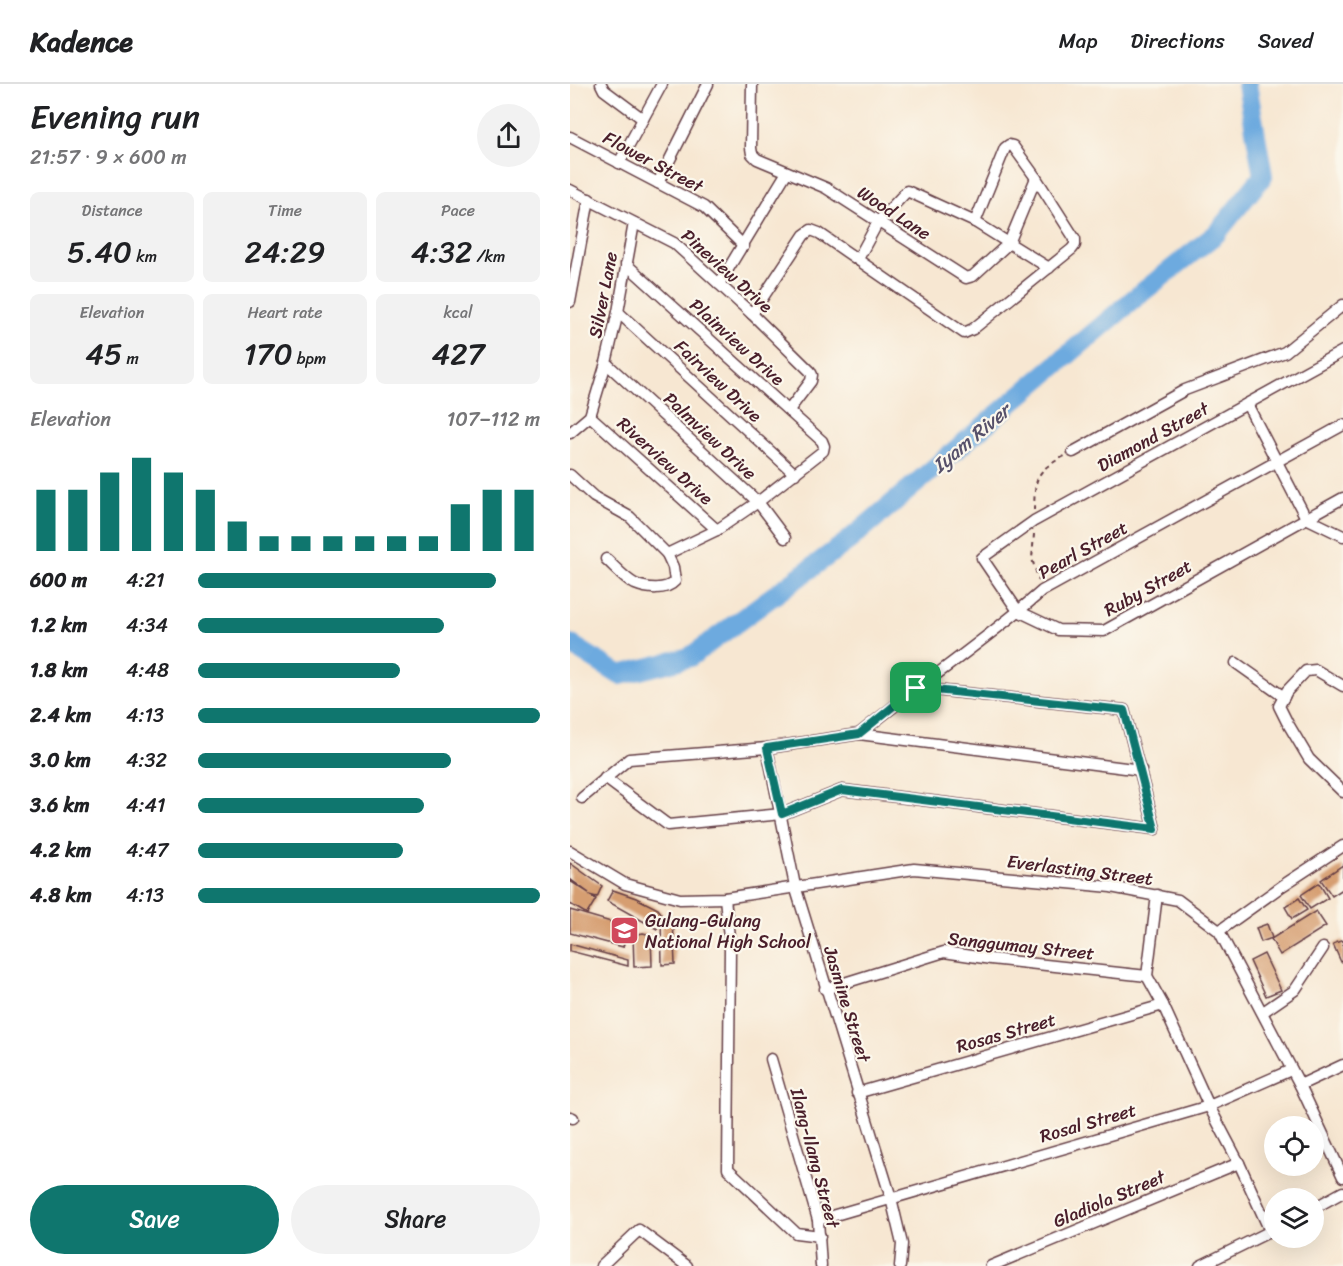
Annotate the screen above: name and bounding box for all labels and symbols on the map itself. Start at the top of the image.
street label: Flower Street [597,122,710,202]
street label: Wood Lane [851,177,937,249]
street label: Pineview Drive [674,221,781,321]
street label: Silver Lane [579,249,627,341]
street label: Plainview Drive [682,290,792,394]
street label: Fairview Drive [666,331,770,431]
street label: Palmview Drive [656,384,764,488]
water label: Iyam River [923,392,1021,483]
street label: Diamond Street [1091,393,1215,481]
street label: Riverview Drive [609,409,721,514]
street label: Pearl Street [1032,512,1134,588]
street label: Ruby Street [1098,550,1198,625]
pin [890,662,941,713]
street label: Everlasting Street [1005,845,1155,895]
place label: Gulang-Gulang National High School [645,905,812,958]
school or university icon: Gulang-Gulang National High School [608,915,640,947]
street label: Sanggumay Street [946,922,1096,970]
street label: Jasmine Street [814,941,880,1067]
street label: Rosas Street [953,1004,1060,1062]
street label: Ilang-Ilang Street [781,1083,849,1232]
street label: Rosal Street [1036,1094,1140,1152]
street label: Gladiola Street [1048,1161,1171,1237]

